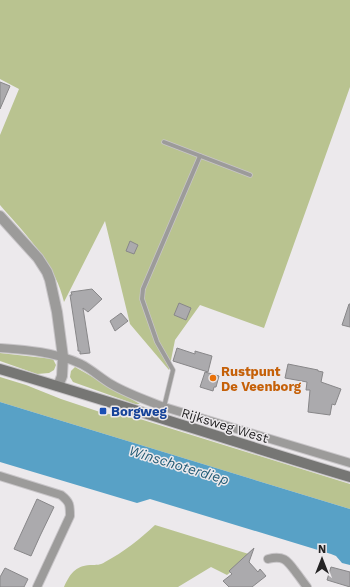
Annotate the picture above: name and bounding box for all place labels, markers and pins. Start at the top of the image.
place label: Rustpunt De Veenborg [221,364,302,394]
marker: Rustpunt De Veenborg [208,373,218,383]
place label: Borgweg [111,404,167,419]
marker: Borgweg [98,406,108,416]

